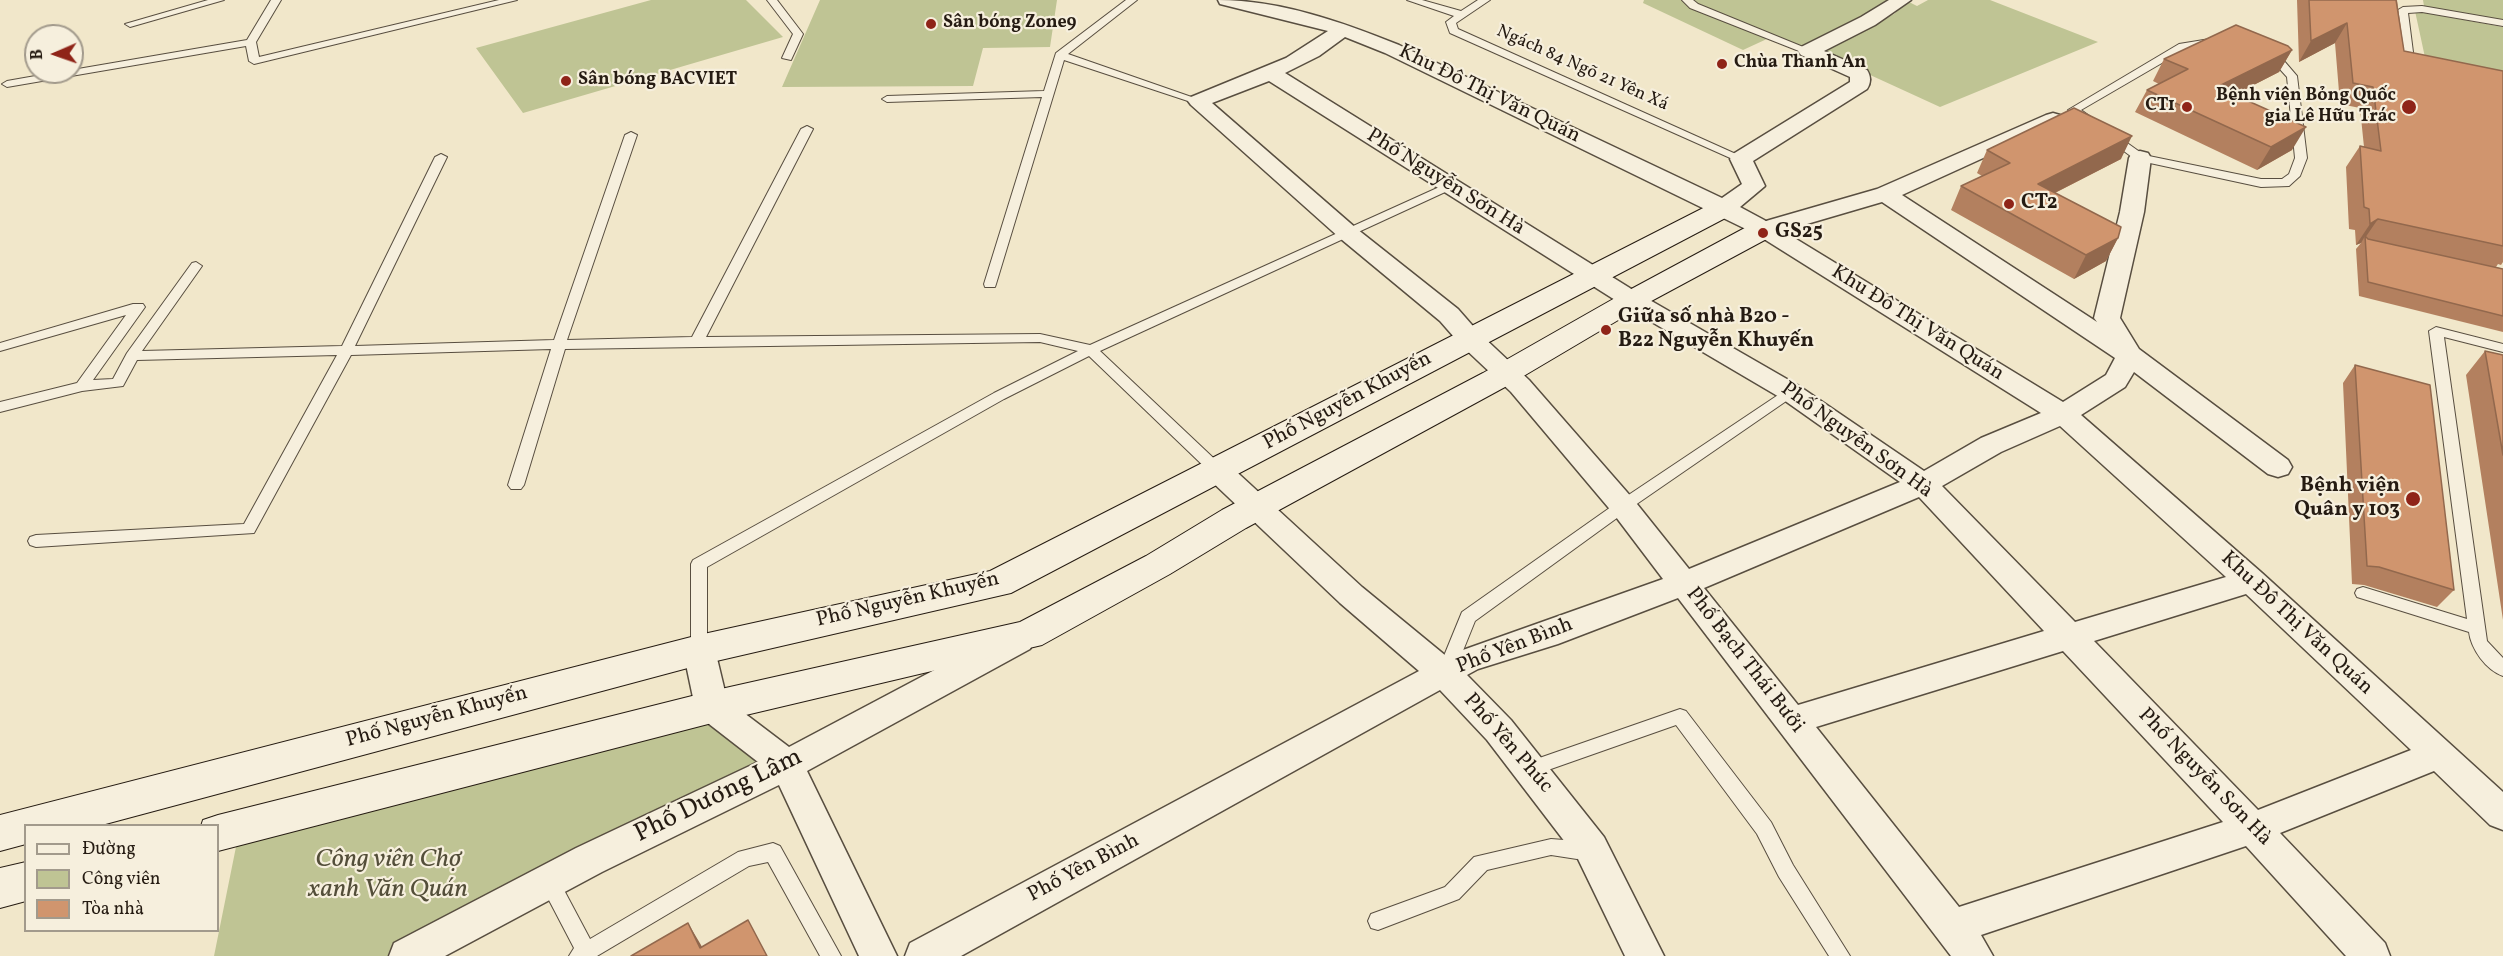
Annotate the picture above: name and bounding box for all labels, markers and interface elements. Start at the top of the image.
place label: Sân bóng Zone9 [943,13,1077,35]
marker: Sân bóng Zone9 [924,17,938,31]
street label: Ngách 84 Ngõ 21 Yên Xá [1493,21,1671,117]
north arrow [24,24,84,84]
street label: Khu Đô Thị Văn Quán [1394,40,1584,150]
text: B [27,49,49,60]
place label: Chùa Thanh An [1734,53,1866,75]
marker: Chùa Thanh An [1715,57,1729,71]
place label: Sân bóng BACVIET [578,70,737,92]
marker: Sân bóng BACVIET [559,74,573,88]
place label: Bệnh viện Bỏng Quốc gia Lê Hữu Trác [2216,86,2396,128]
place label: CT1 [2145,96,2175,118]
marker: Bệnh viện Bỏng Quốc gia Lê Hữu Trác [2400,98,2418,116]
marker: CT1 [2180,100,2194,114]
street label: Phố Nguyễn Sơn Hà [1361,124,1529,242]
place label: CT2 [2021,191,2058,217]
marker: CT2 [2002,197,2016,211]
place label: GS25 [1775,220,1823,246]
marker: GS25 [1756,226,1770,240]
street label: Khu Đô Thị Văn Quán [1826,261,2008,387]
place label: Giữa số nhà B20 - B22 Nguyễn Khuyến [1618,305,1814,355]
marker: Giữa số nhà B20 - B22 Nguyễn Khuyến [1599,323,1613,337]
street label: Phố Nguyễn Khuyến [1259,347,1437,457]
street label: Phố Nguyễn Sơn Hà [1775,377,1937,505]
place label: Bệnh viện Quân y 103 [2294,474,2400,524]
marker: Bệnh viện Quân y 103 [2404,490,2422,508]
street label: Khu Đô Thị Văn Quán [2215,547,2377,701]
street label: Phố Nguyễn Khuyến [814,568,1002,634]
street label: Phố Bạch Thái Bưởi [1679,583,1809,739]
street label: Phố Yên Bình [1453,613,1577,681]
street label: Phố Nguyễn Khuyến [343,682,531,754]
street label: Phố Yên Phúc [1457,689,1557,799]
street label: Phố Nguyễn Sơn Hà [2132,704,2276,852]
street label: Phố Dương Lâm [630,743,808,851]
legend [24,824,219,932]
street label: Phố Yên Bình [1024,829,1144,909]
text: Đường [82,837,136,862]
park label: Công viên Chợ xanh Văn Quán [308,845,468,906]
text: Công viên [82,867,161,892]
text: Tòa nhà [82,897,144,922]

